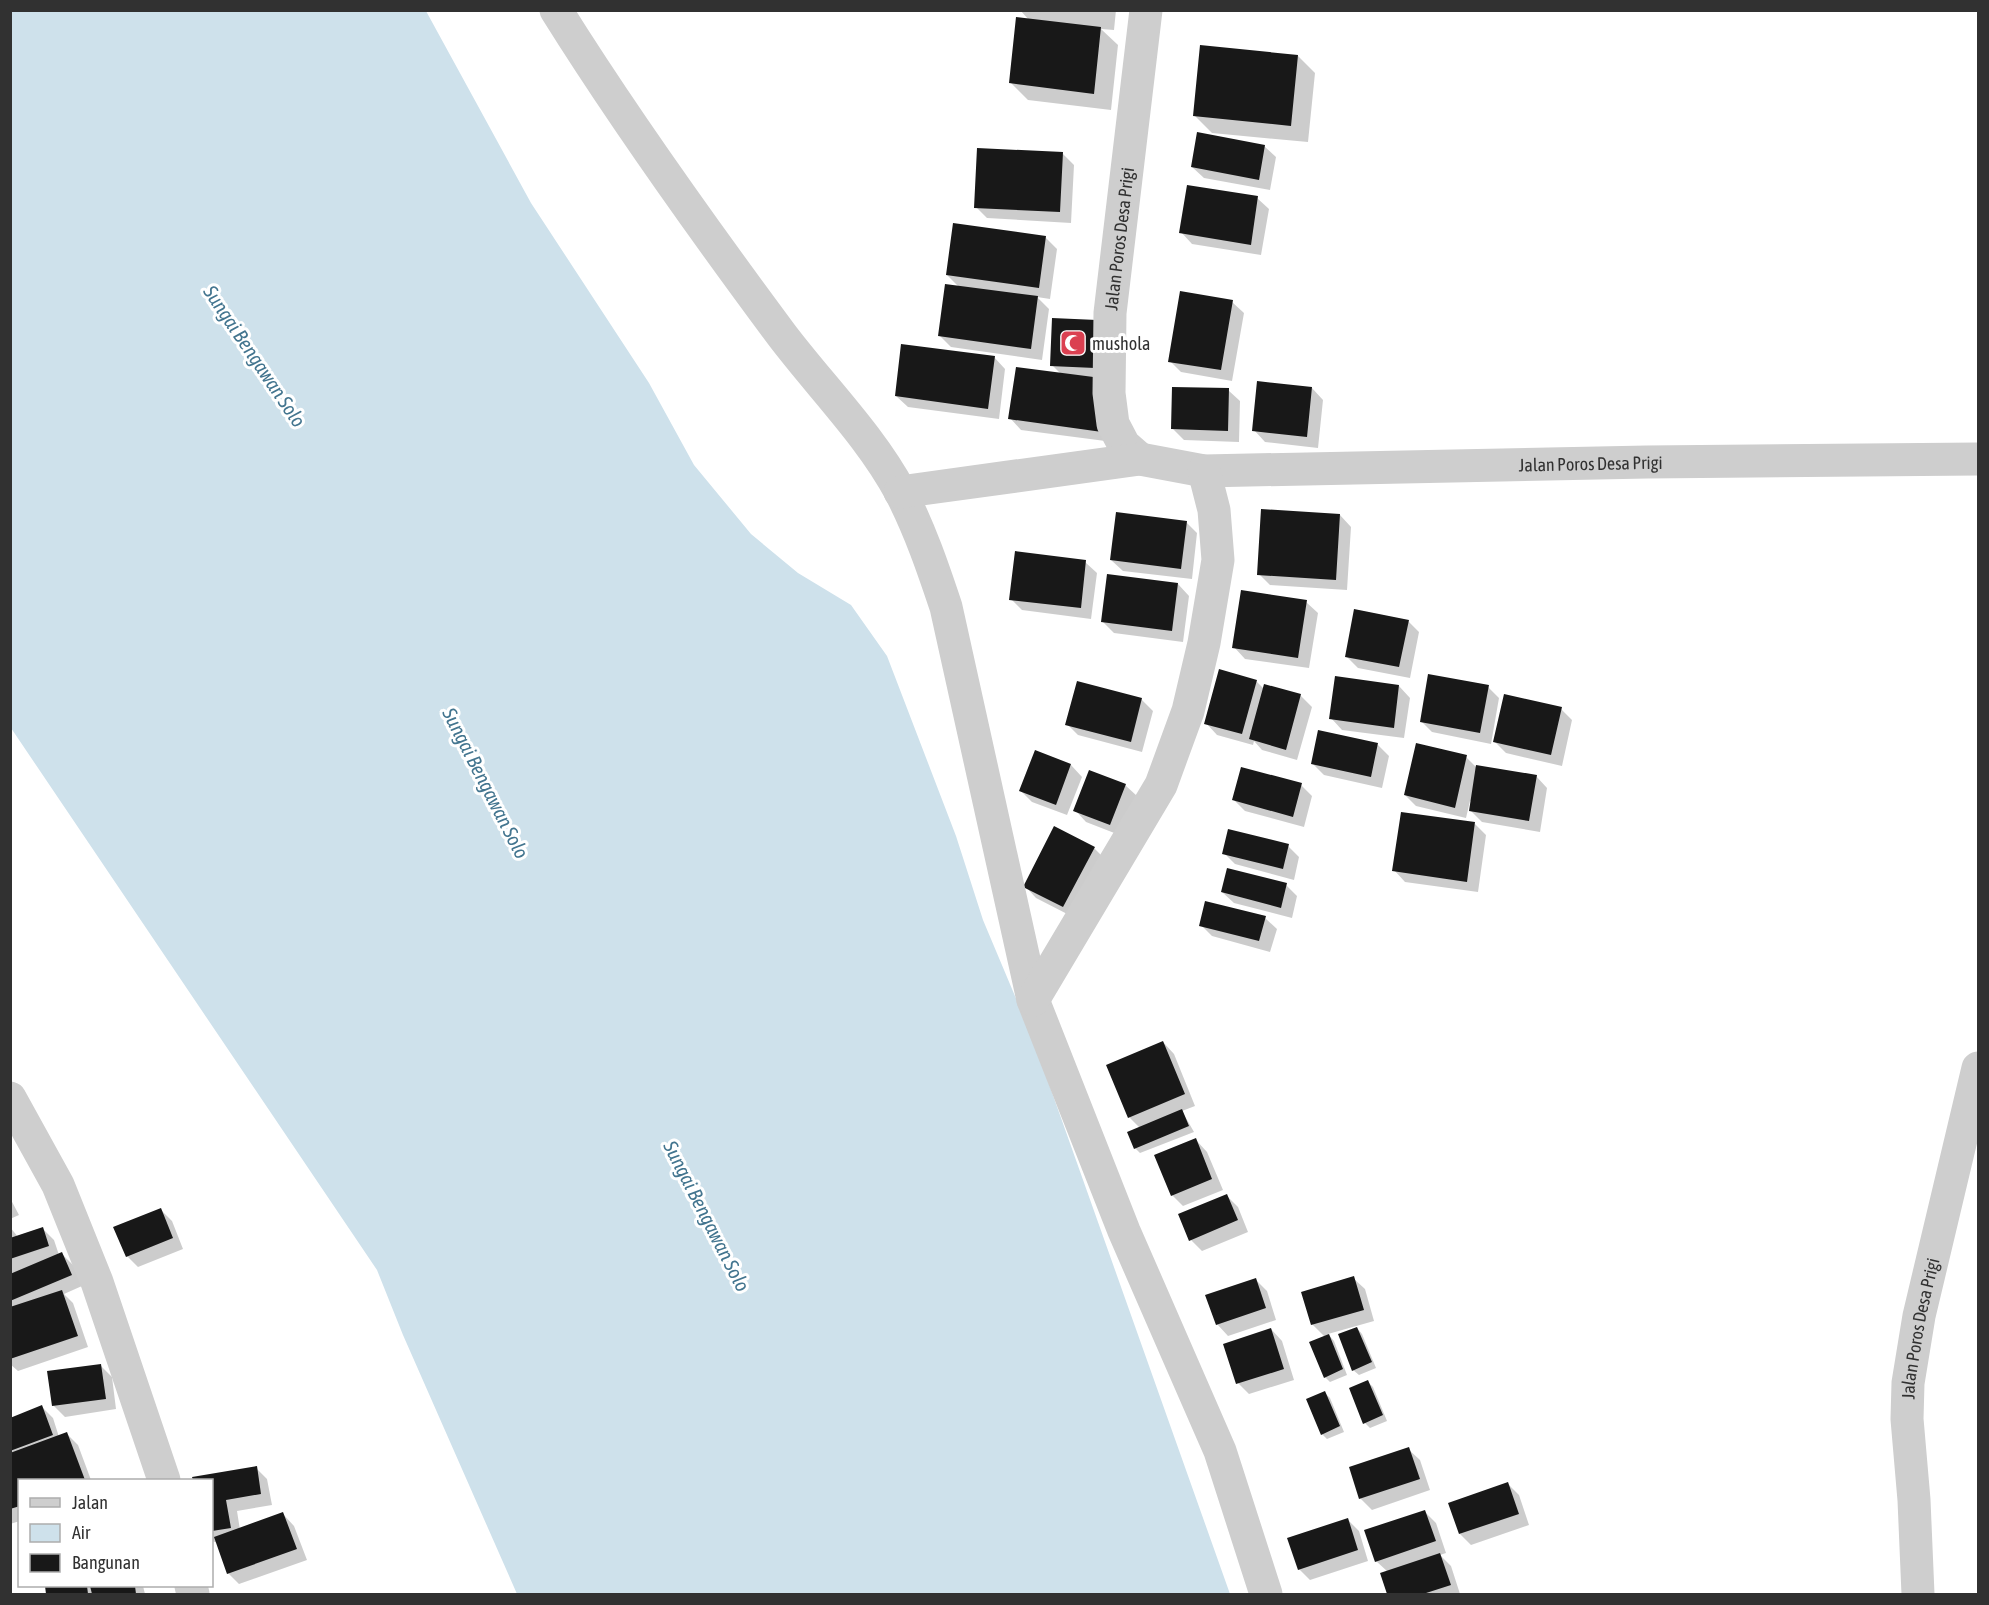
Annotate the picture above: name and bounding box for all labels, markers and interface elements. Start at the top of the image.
street label: Jalan Poros Desa Prigi [1100,166,1138,311]
water label: Sungai Bengawan Solo [199,280,311,431]
mosque icon: mushola [1058,328,1088,358]
place label: mushola [1092,333,1150,354]
street label: Jalan Poros Desa Prigi [1518,451,1663,475]
water label: Sungai Bengawan Solo [438,703,534,862]
water label: Sungai Bengawan Solo [659,1136,755,1295]
street label: Jalan Poros Desa Prigi [1897,1256,1943,1400]
legend [18,1479,213,1587]
text: Jalan [72,1492,108,1513]
text: Air [72,1522,91,1543]
text: Bangunan [72,1552,140,1573]

